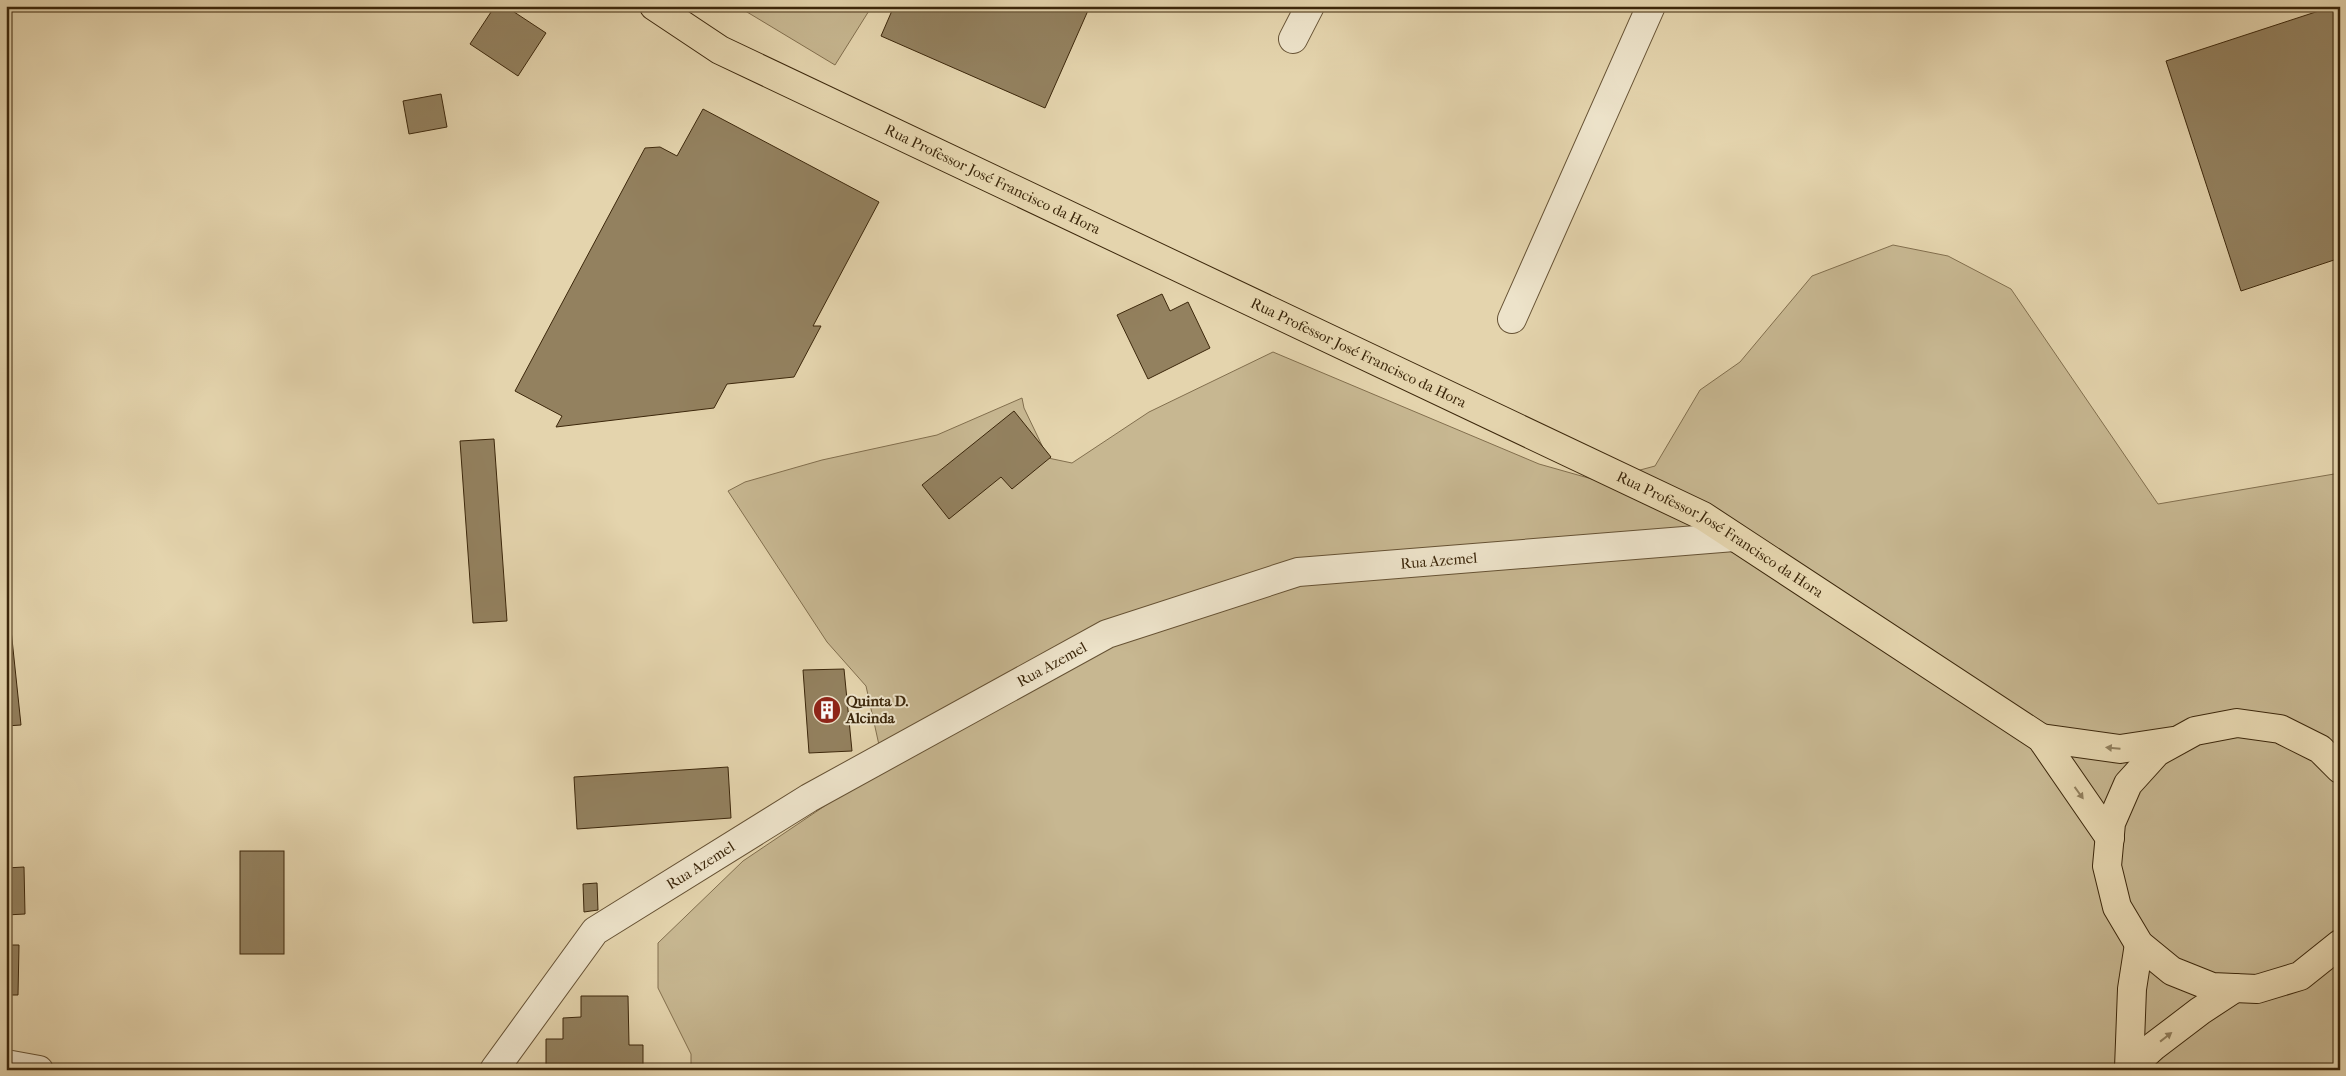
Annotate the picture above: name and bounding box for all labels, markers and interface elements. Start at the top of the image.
street label: Rua Professor José Francisco da Hora [882,120,1104,238]
street label: Rua Professor José Francisco da Hora [1248,294,1470,412]
street label: Rua Professor José Francisco da Hora [1614,467,1828,602]
street label: Rua Azemel [1400,549,1478,573]
street label: Rua Azemel [1014,638,1090,691]
place label: Quinta D. Alcinda [845,692,909,727]
building icon: Quinta D. Alcinda [812,695,842,725]
one-way arrow [2105,744,2121,752]
one-way arrow [2073,786,2084,799]
street label: Rua Azemel [663,837,738,893]
one-way arrow [2160,1031,2173,1042]

